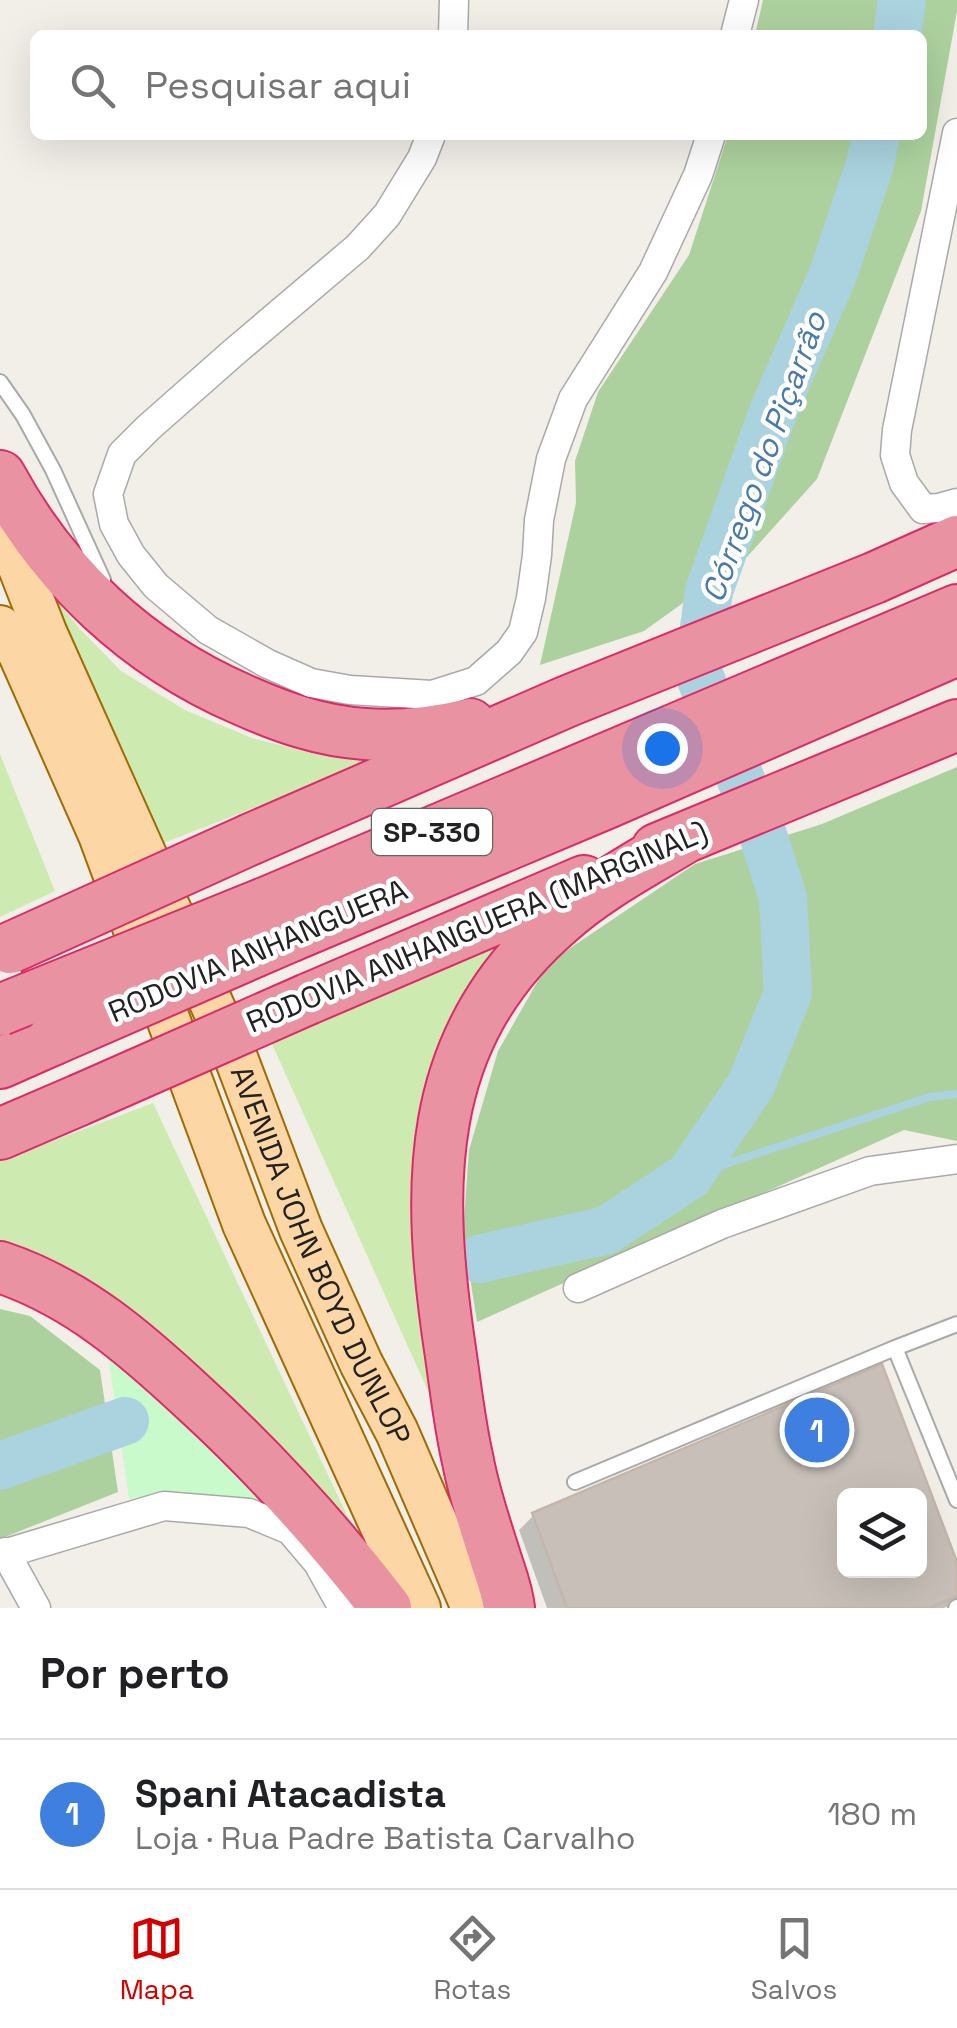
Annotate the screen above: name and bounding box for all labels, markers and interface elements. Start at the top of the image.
search box [30,30,927,140]
icon: search [65,58,120,113]
text: Pesquisar aqui [145,61,411,109]
water label: Córrego do Piçarrão [693,305,836,608]
your location [637,723,688,774]
road number: SP-330 [372,809,492,855]
street label: RODOVIA ANHANGUERA (MARGINAL) [241,813,713,1041]
street label: RODOVIA ANHANGUERA [103,872,413,1030]
street label: AVENIDA JOHN BOYD DUNLOP [222,1060,420,1450]
pin: 1 [784,1392,850,1468]
map controls [837,1488,927,1578]
button: layers [837,1488,927,1578]
text: Por perto [40,1647,230,1700]
text: Spani Atacadista [135,1770,446,1818]
text: 1 [65,1794,80,1834]
text: 180 m [827,1794,917,1834]
text: Loja · Rua Padre Batista Carvalho [135,1818,636,1858]
tab: Mapa [120,1911,194,2007]
tab: Rotas [433,1911,511,2007]
tab: Salvos [751,1911,837,2007]

